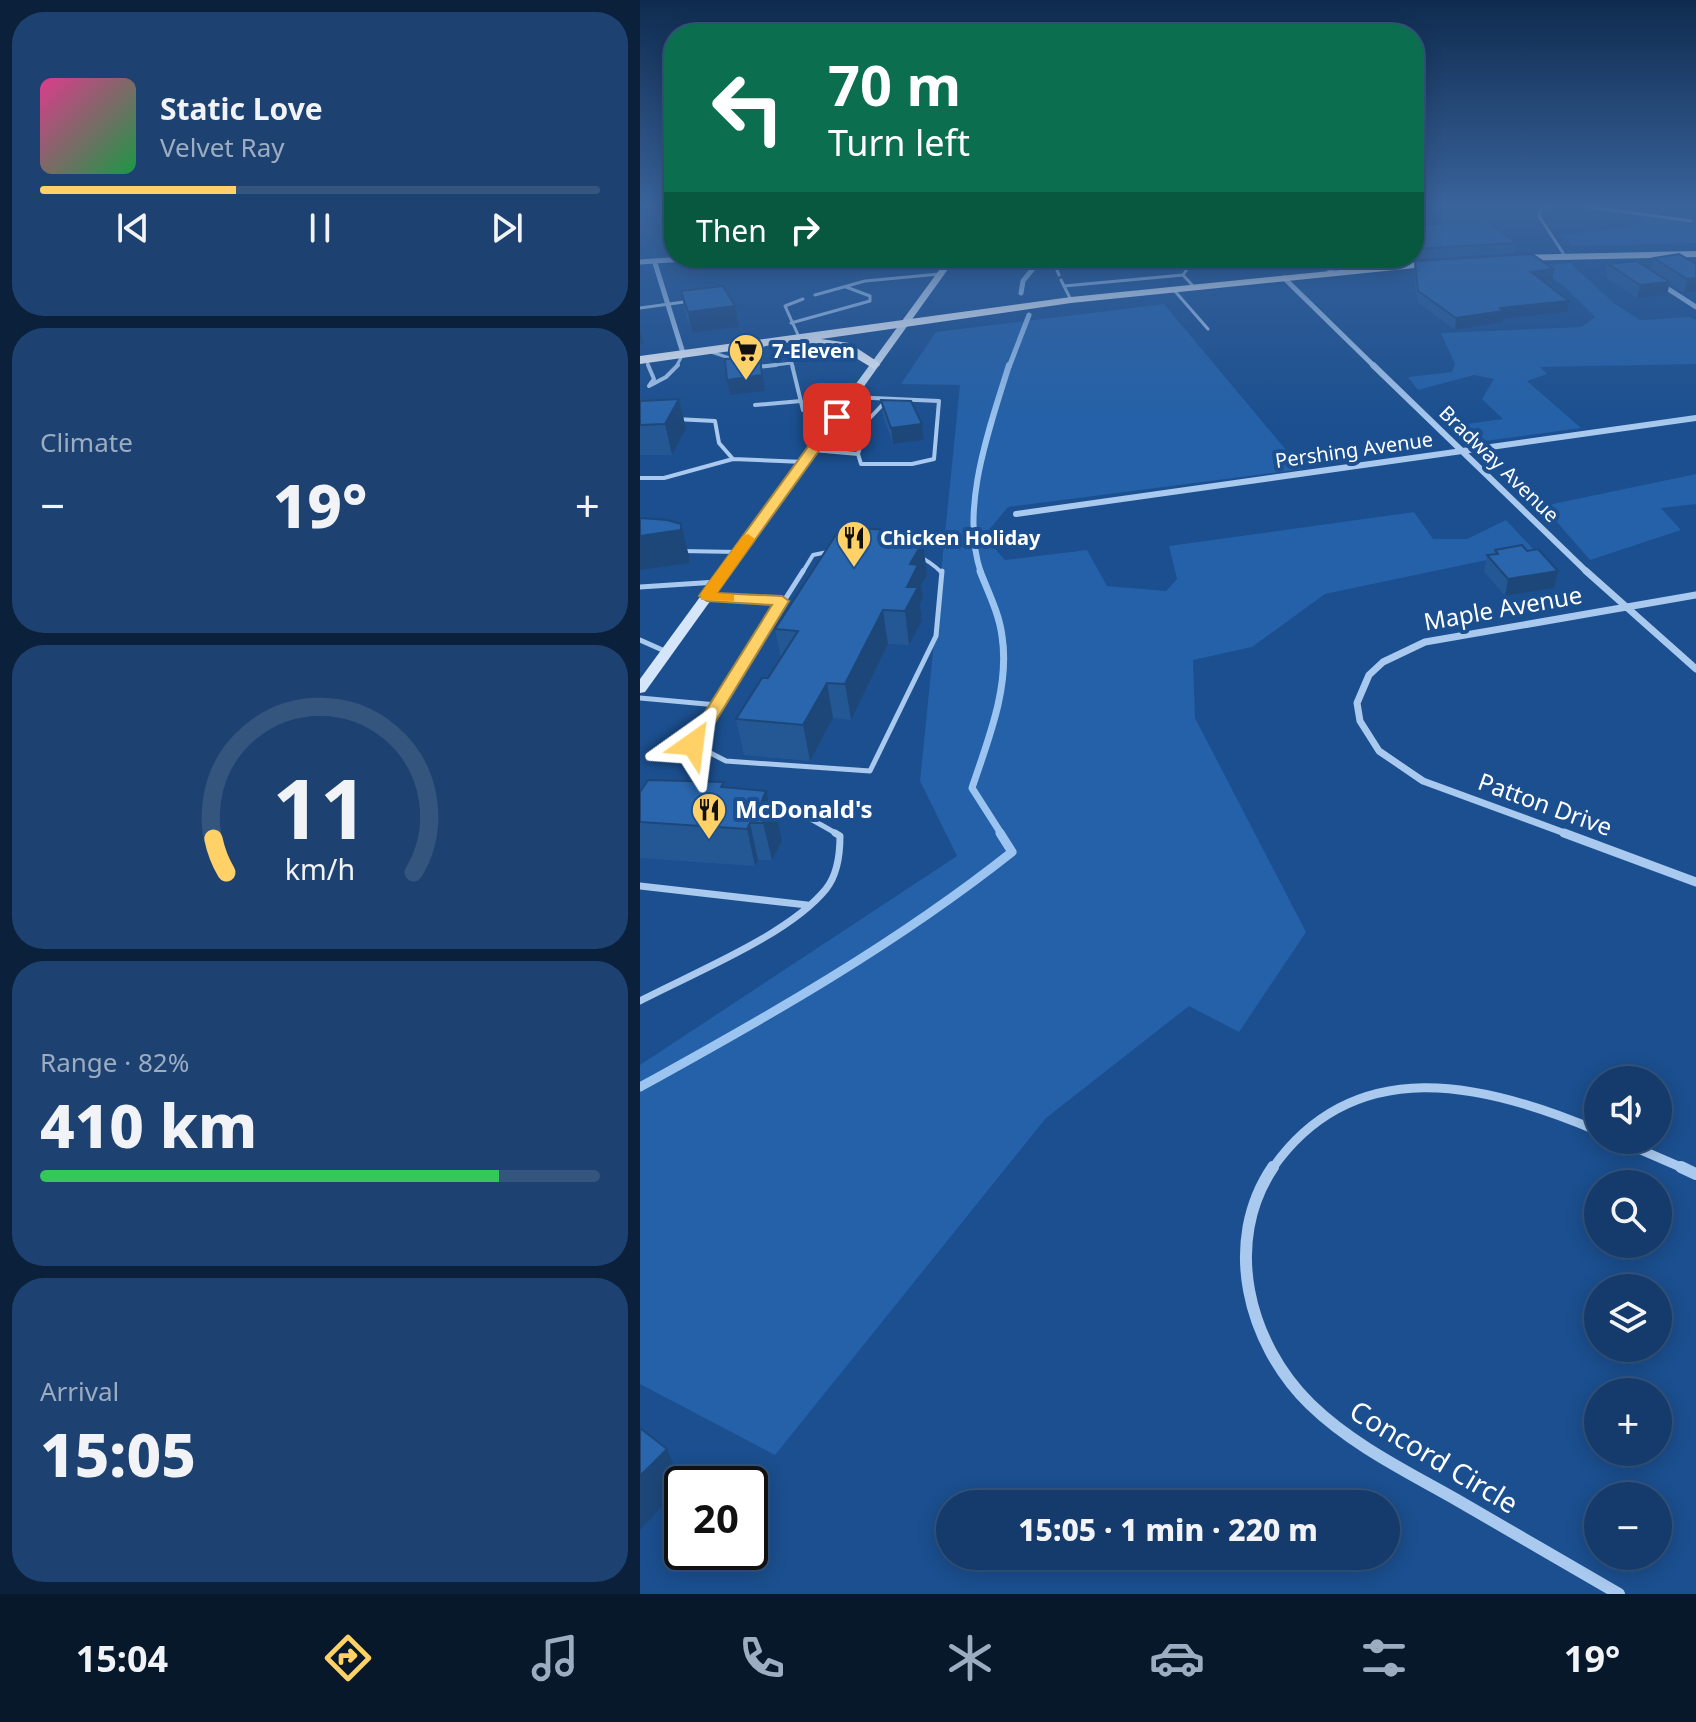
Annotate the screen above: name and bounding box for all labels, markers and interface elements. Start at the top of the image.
text: 70 m [828,46,961,122]
icon: left [696,56,800,160]
text: Static Love [160,88,323,129]
text: Turn left [828,118,970,167]
text: Velvet Ray [160,129,285,165]
icon: previous [111,206,155,250]
icon: pause [298,206,342,250]
icon: next [485,206,529,250]
icon: right [783,208,827,252]
text: Then [696,210,767,251]
supermarket icon: 7-Eleven [727,332,765,382]
place label: 7-Eleven [772,337,855,364]
pin [803,383,871,451]
icon: arrive [815,395,859,439]
street label: Bradway Avenue [1434,399,1565,528]
text: Climate [40,424,133,460]
street label: Pershing Avenue [1273,425,1434,474]
text: 19° [273,464,367,546]
text: − [40,475,65,535]
text: + [575,475,600,535]
restaurant icon: Chicken Holiday [835,519,873,569]
place label: Chicken Holiday [880,524,1041,551]
street label: Maple Avenue [1421,577,1585,638]
position arrow [651,702,735,786]
text: 11 [272,750,368,863]
street label: Patton Drive [1474,764,1617,843]
restaurant icon: McDonald's [690,791,728,841]
place label: McDonald's [735,792,873,825]
text: km/h [285,849,355,888]
text: Range · 82% [40,1044,189,1080]
map controls [1584,1066,1672,1570]
button: sound [1584,1066,1672,1154]
text: 410 km [40,1084,257,1166]
button: search [1584,1170,1672,1258]
button: layers [1584,1274,1672,1362]
text: Arrival [40,1373,119,1409]
button: + [1584,1378,1672,1466]
street label: Concord Circle [1343,1391,1526,1521]
text: 15:05 [40,1413,196,1495]
speed limit sign: 20 [664,1466,768,1570]
button: − [1584,1482,1672,1570]
text: 15:05 · 1 min · 220 m [1018,1509,1318,1550]
icon: directions [320,1630,376,1686]
icon: music [527,1630,583,1686]
icon: phone [734,1630,790,1686]
icon: climate [942,1630,998,1686]
icon: car [1149,1630,1205,1686]
icon: filters [1356,1630,1412,1686]
text: 15:04 [76,1634,168,1683]
text: 19° [1564,1634,1620,1683]

